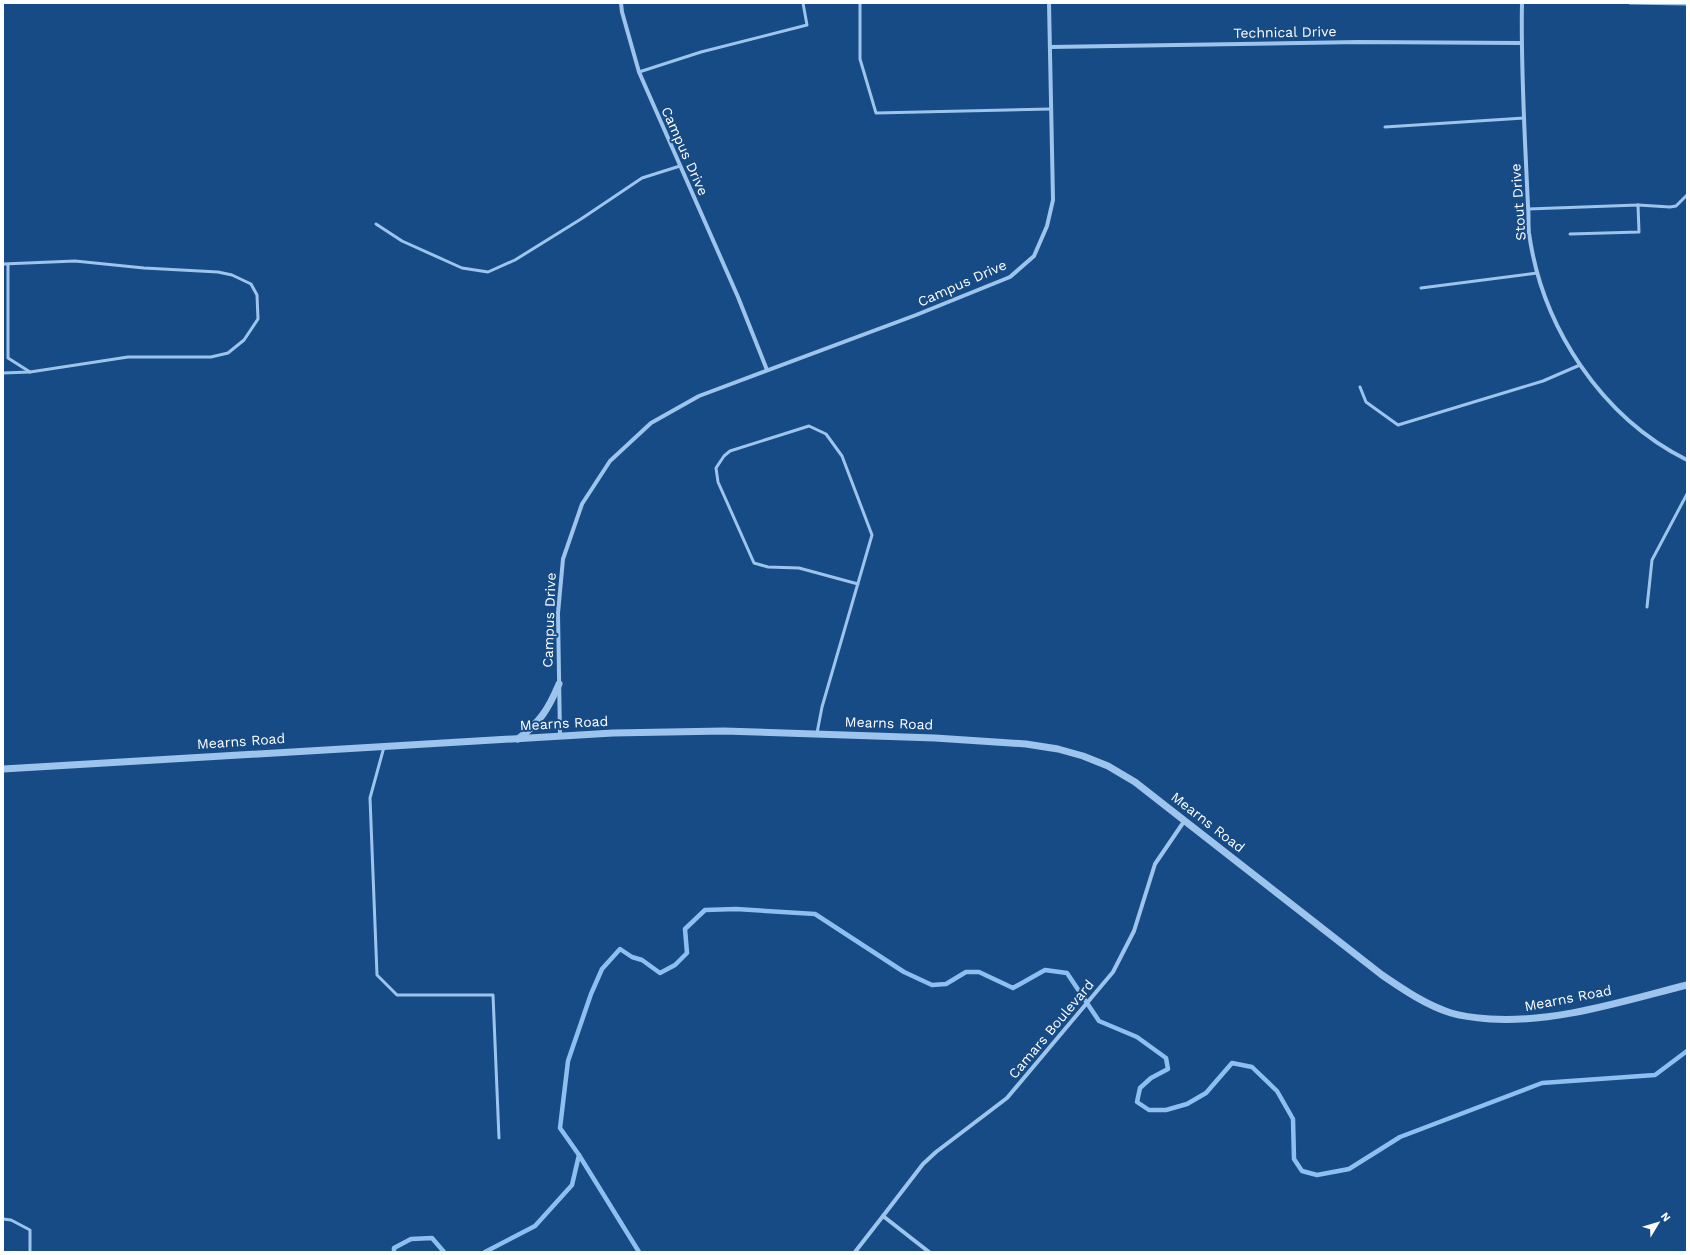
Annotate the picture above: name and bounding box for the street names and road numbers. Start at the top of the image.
street label: Technical Drive [1233,23,1337,41]
street label: Campus Drive [658,104,712,198]
street label: Stout Drive [1507,163,1529,241]
street label: Campus Drive [915,256,1009,310]
street label: Campus Drive [539,572,559,668]
street label: Mearns Road [519,713,609,733]
street label: Mearns Road [844,713,934,733]
street label: Mearns Road [196,730,286,752]
street label: Mearns Road [1168,788,1248,856]
street label: Camars Boulevard [1005,976,1097,1082]
street label: Mearns Road [1523,982,1613,1014]

